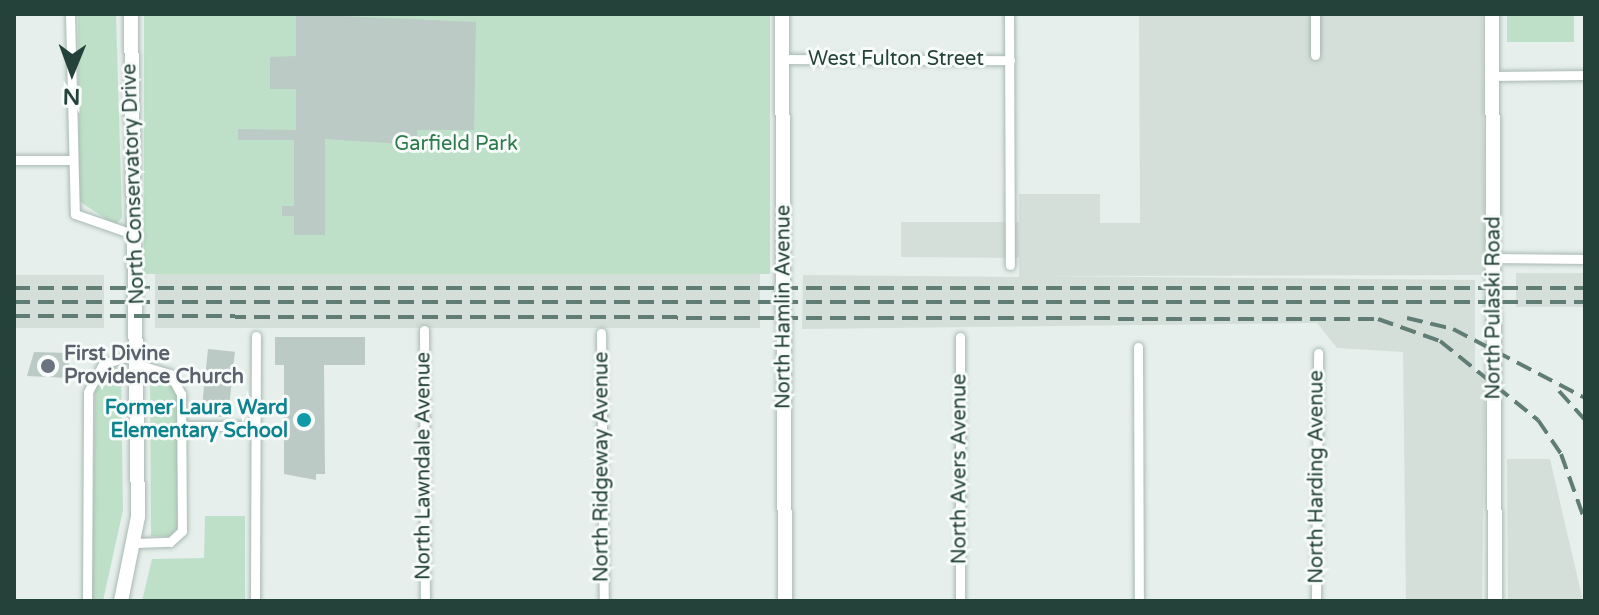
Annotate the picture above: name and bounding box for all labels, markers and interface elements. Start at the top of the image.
north arrow [32,32,112,112]
street label: West Fulton Street [808,47,984,71]
street label: North Conservatory Drive [118,63,150,305]
text: N [63,83,81,109]
park label: Garfield Park [394,132,518,156]
street label: North Hamlin Avenue [772,205,796,409]
street label: North Pulaski Road [1482,216,1506,400]
place label: First Divine Providence Church [64,342,244,389]
street label: North Lawndale Avenue [412,352,436,580]
street label: North Ridgeway Avenue [590,352,614,582]
marker: First Divine Providence Church [39,357,57,375]
street label: North Harding Avenue [1305,370,1329,584]
street label: North Avers Avenue [948,374,972,564]
place label: Former Laura Ward Elementary School [105,396,288,443]
marker: Former Laura Ward Elementary School [295,411,313,429]

